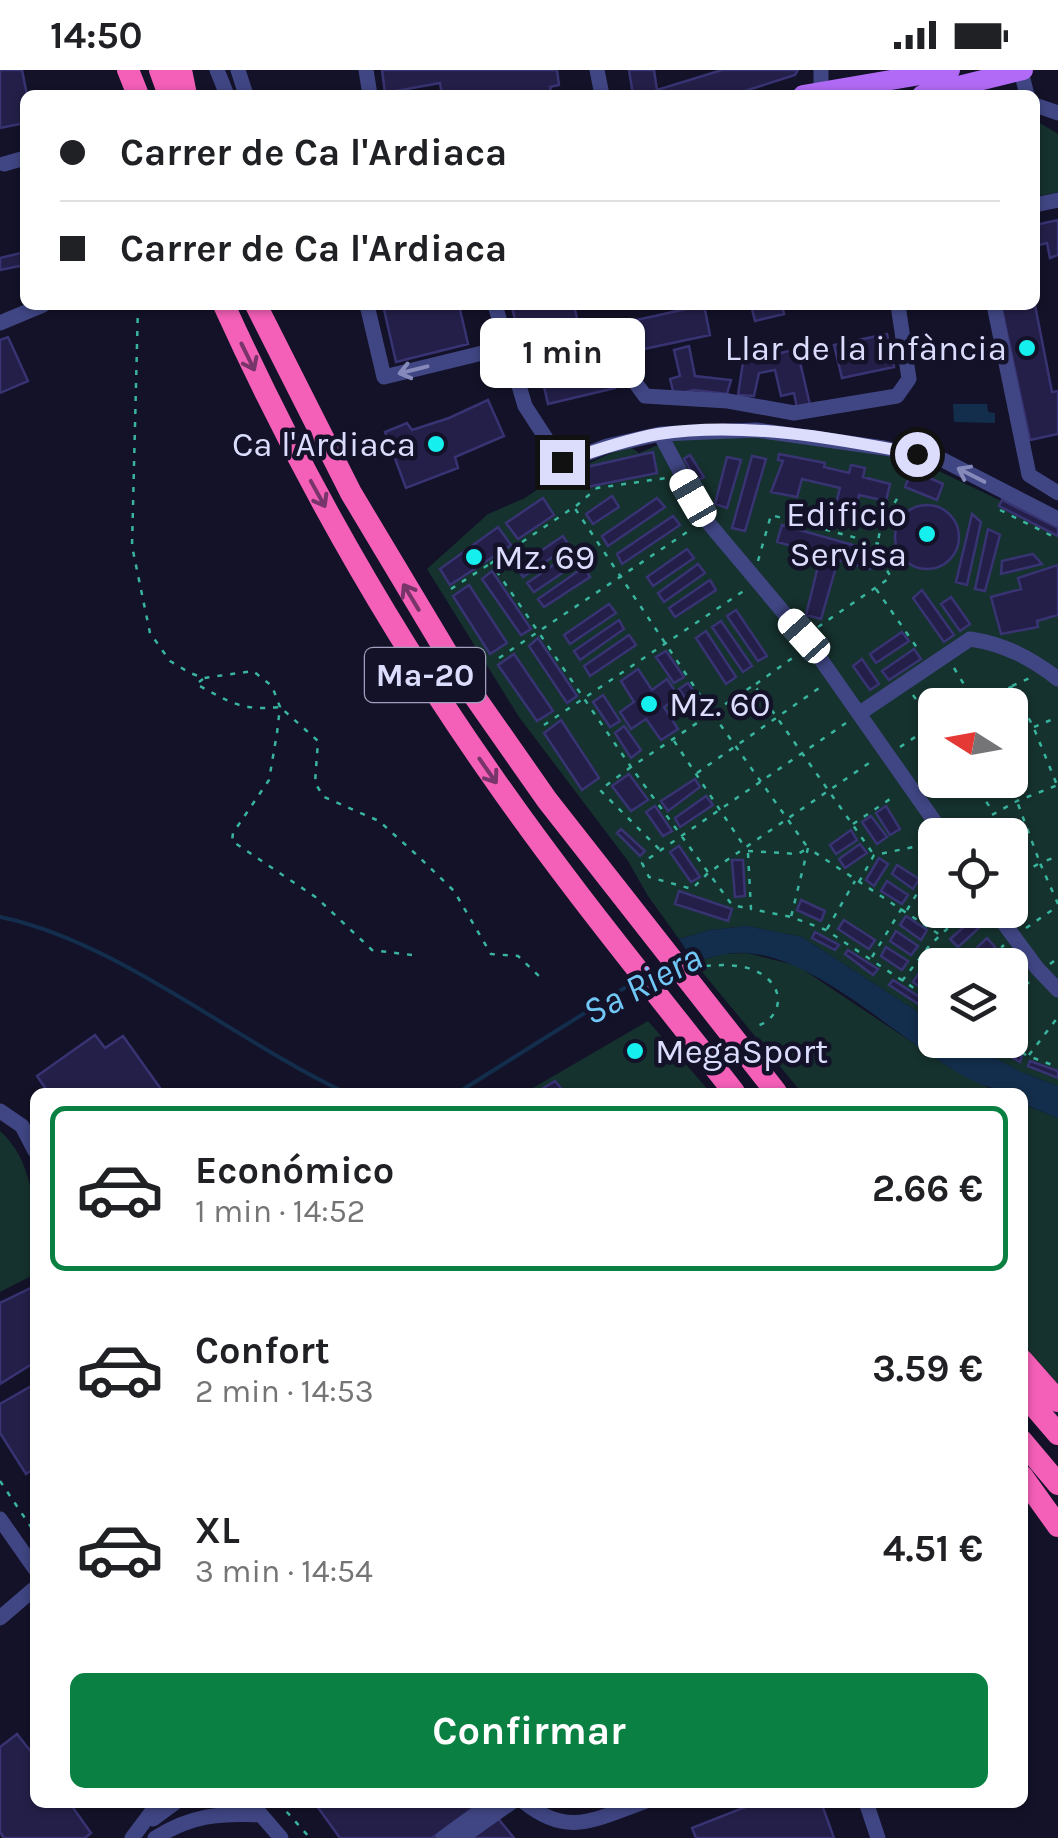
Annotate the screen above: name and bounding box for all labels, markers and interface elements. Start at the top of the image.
text: 14:50 [50,13,143,58]
text: Carrer de Ca l'Ardiaca [120,130,507,175]
text: Carrer de Ca l'Ardiaca [120,226,507,271]
callout: 1 min [480,317,644,387]
place label: Llar de la infància [725,328,1007,369]
text: 1 min [522,334,603,371]
marker: Llar de la infància [1016,337,1038,359]
one-way arrow [239,341,258,371]
one-way arrow [398,362,430,380]
place label: Ca l'Ardiaca [232,424,416,465]
route start [895,432,940,477]
marker: Ca l'Ardiaca [425,433,447,455]
route end [540,440,585,485]
car [665,465,721,531]
one-way arrow [957,465,987,484]
one-way arrow [309,479,328,509]
place label: Edificio Servisa [786,494,907,575]
marker: Edificio Servisa [916,523,938,545]
place label: Mz. 69 [494,537,595,578]
marker: Mz. 69 [463,546,485,568]
one-way arrow [401,583,421,612]
car [773,604,835,668]
road number: Ma-20 [365,648,485,702]
place label: Mz. 60 [669,684,771,725]
north arrow [918,688,1028,798]
map controls [918,688,1028,1058]
marker: Mz. 60 [638,693,660,715]
one-way arrow [477,757,498,784]
button: locate [918,818,1028,928]
water label: Sa Riera [575,934,710,1035]
button: layers [918,948,1028,1058]
place label: MegaSport [655,1031,828,1072]
marker: MegaSport [624,1040,646,1062]
icon: car [75,1144,165,1234]
text: Económico [195,1148,394,1193]
text: 2.66 € [872,1166,983,1211]
text: 1 min · 14:52 [195,1193,365,1230]
icon: car [75,1324,165,1414]
text: Confort [195,1328,330,1373]
text: 3.59 € [872,1346,983,1391]
text: 2 min · 14:53 [195,1373,374,1410]
icon: car [75,1504,165,1594]
text: XL [195,1508,240,1553]
text: 4.51 € [883,1526,983,1571]
text: 3 min · 14:54 [195,1553,373,1590]
button: Confirmar [70,1673,988,1788]

